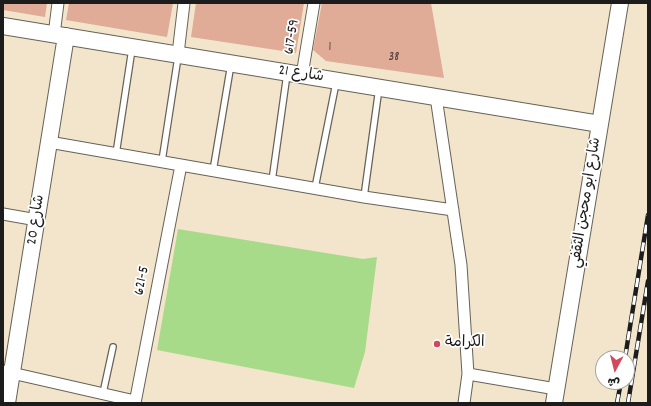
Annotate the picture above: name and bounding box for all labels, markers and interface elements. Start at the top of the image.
street label: 617-59 [281,18,305,56]
house number: 1 [329,40,331,56]
house number: 38 [389,50,399,66]
street label: شارع 21 [277,63,325,87]
street label: شارع ابو محجن الثقفي [568,136,606,270]
street label: شارع 20 [24,194,50,246]
street label: 621-5 [131,265,155,297]
place label: الكرامة [445,335,485,353]
marker: الكرامة [432,339,442,349]
north arrow [595,350,635,390]
text: ش [607,372,621,390]

